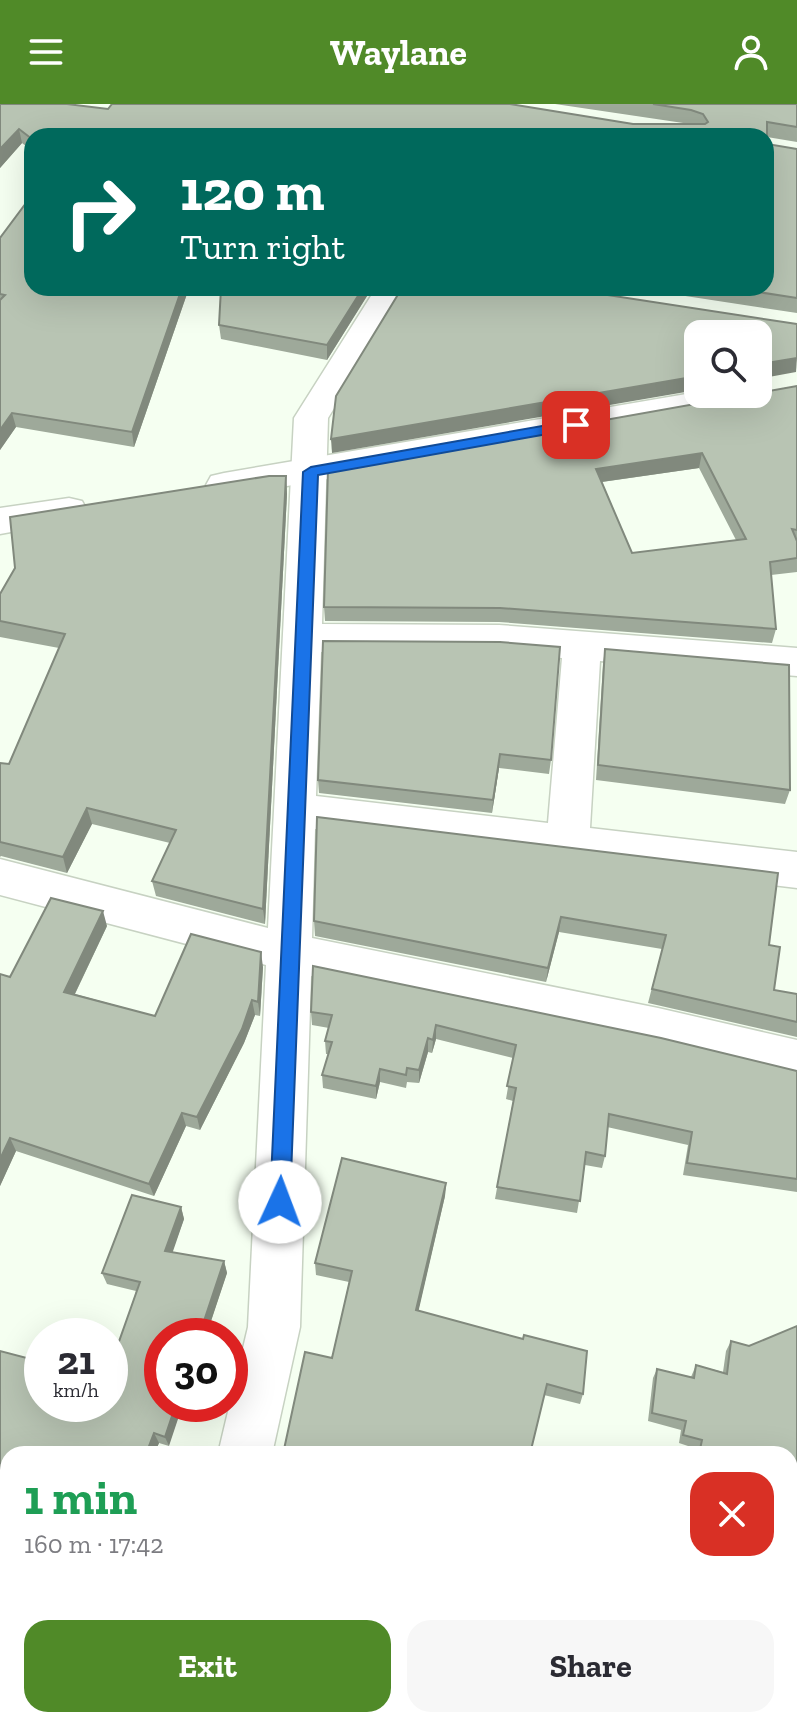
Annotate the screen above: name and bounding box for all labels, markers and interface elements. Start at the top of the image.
icon: menu [24,30,68,74]
icon: person [729,30,773,74]
text: Waylane [330,31,467,74]
text: 120 m [180,157,324,224]
icon: right [48,160,152,264]
text: Turn right [180,225,345,268]
map controls [684,320,772,408]
button: search [684,320,772,408]
pin [542,391,610,459]
icon: arrive [554,403,598,447]
position arrow [238,1160,322,1244]
speed limit sign: 30 [144,1318,248,1422]
text: 21 [57,1336,95,1384]
text: km/h [53,1378,99,1402]
text: 1 min [24,1469,137,1526]
button: close [690,1472,774,1556]
text: 160 m · 17:42 [24,1528,164,1560]
button: Exit [24,1620,391,1712]
button: Share [407,1620,774,1712]

